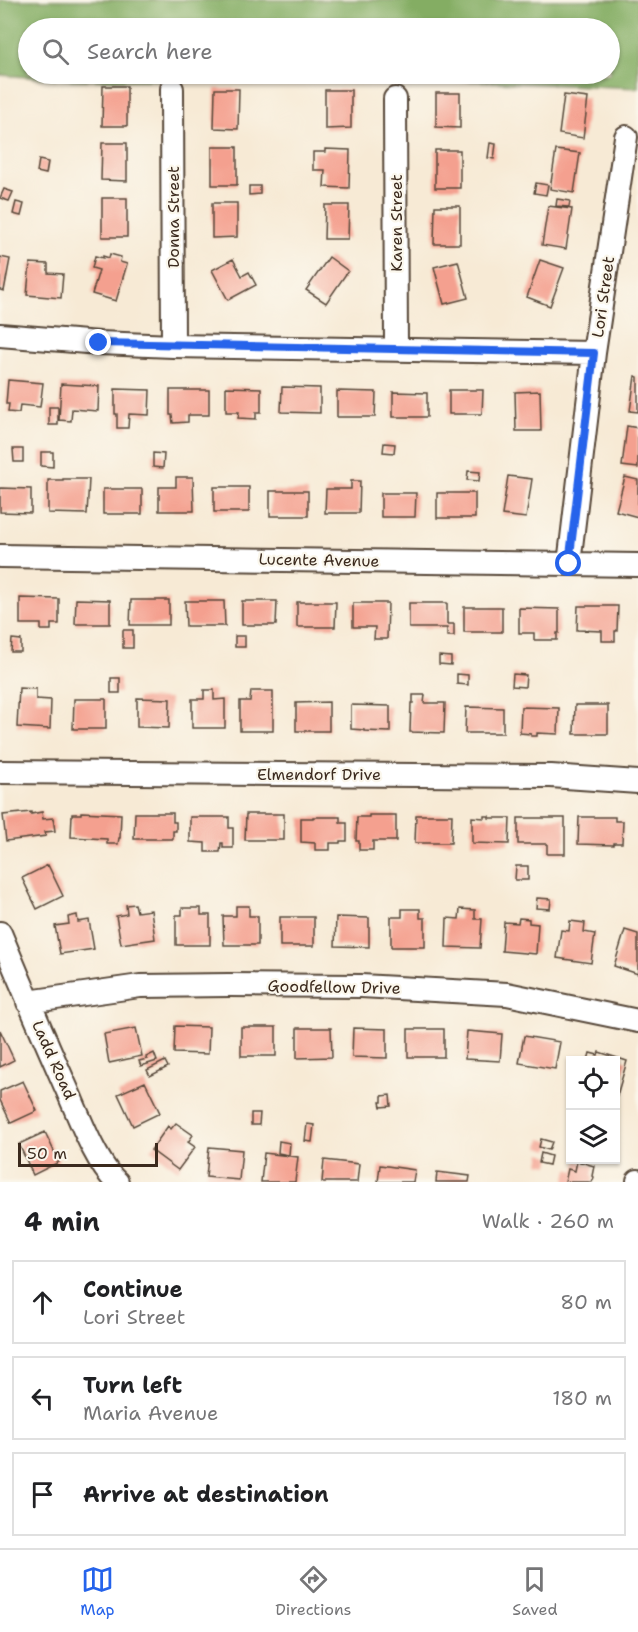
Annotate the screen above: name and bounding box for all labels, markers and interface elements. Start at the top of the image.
search box [18,18,620,84]
icon: search [39,35,72,68]
text: Search here [87,37,213,66]
street label: Donna Street [163,166,184,268]
street label: Karen Street [386,174,407,272]
street label: Lori Street [587,255,619,339]
route end [85,329,111,355]
street label: Lucente Avenue [258,548,380,572]
route start [555,550,581,576]
street label: Elmendorf Drive [257,764,381,785]
street label: Goodfellow Drive [267,975,401,999]
street label: Ladd Road [27,1017,81,1103]
map controls [566,1056,620,1164]
button: locate [566,1056,620,1110]
button: layers [566,1110,620,1164]
scale bar [18,1140,158,1168]
text: 50 m [27,1143,67,1164]
text: 4 min [24,1204,100,1239]
text: Walk · 260 m [482,1208,614,1234]
text: Continue [83,1275,183,1304]
icon: ahead [26,1286,59,1319]
text: 80 m [560,1289,612,1315]
text: Lori Street [83,1304,185,1330]
text: Turn left [83,1371,182,1400]
icon: left [26,1382,59,1415]
text: 180 m [552,1385,612,1411]
text: Maria Avenue [83,1400,218,1426]
icon: arrive [26,1478,59,1511]
text: Arrive at destination [83,1480,329,1509]
tab: Map [80,1563,115,1620]
tab: Directions [275,1563,352,1620]
tab: Saved [512,1563,558,1620]

